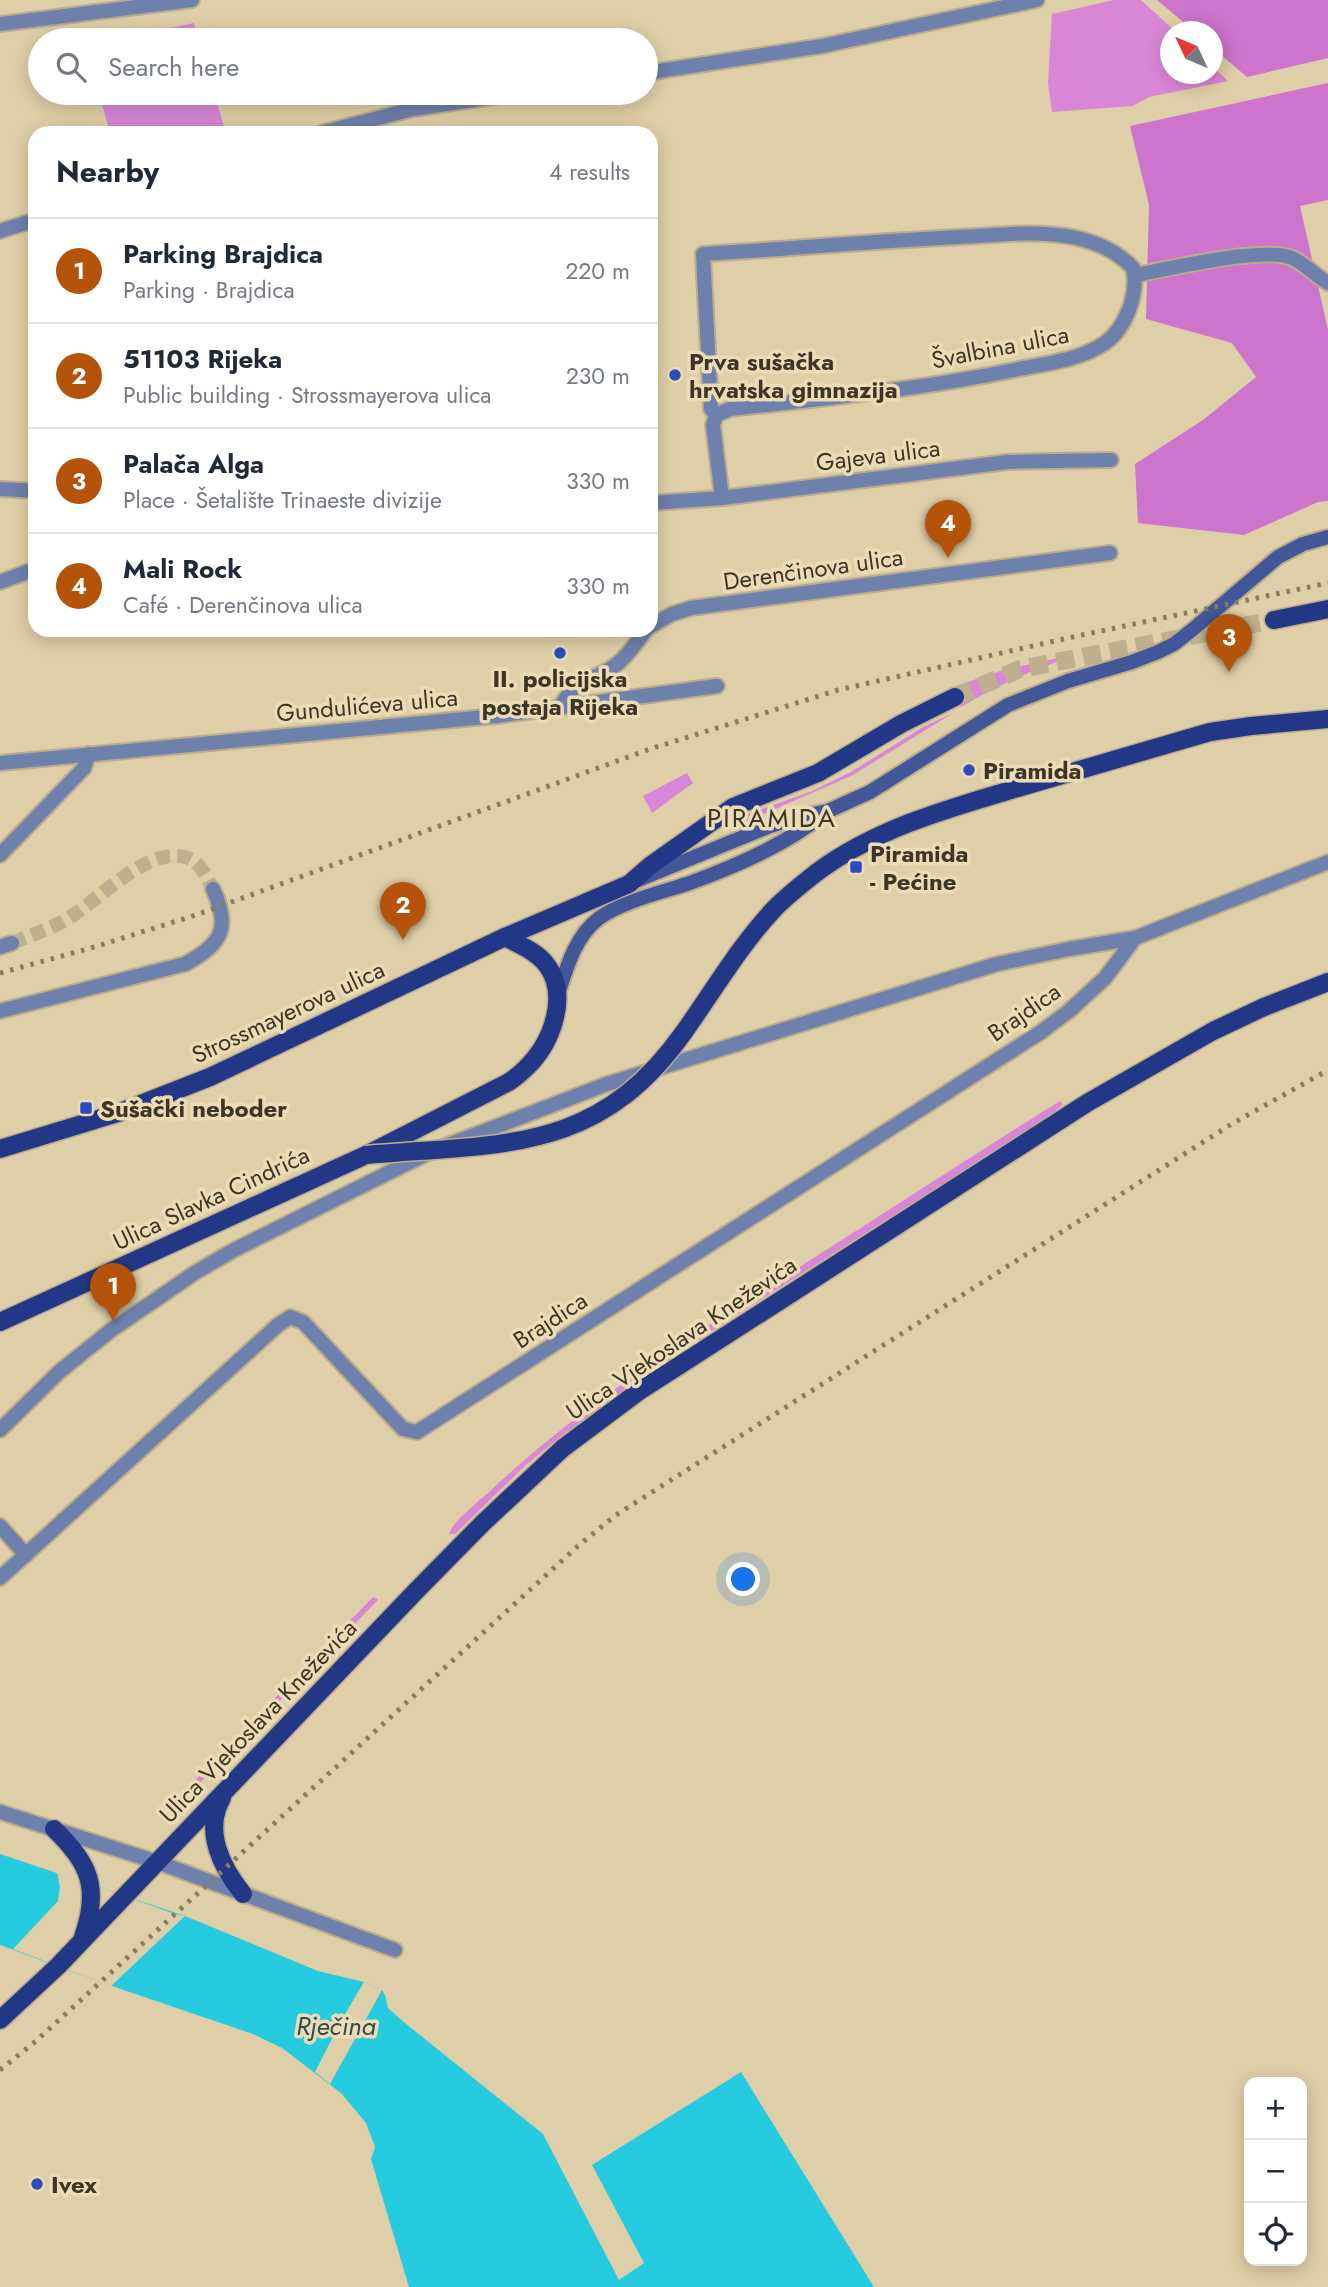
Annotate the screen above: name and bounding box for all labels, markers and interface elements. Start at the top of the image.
north arrow [1160,21,1223,84]
search box [28,28,658,105]
icon: search [52,48,90,86]
text: Search here [108,48,240,86]
text: Nearby [56,150,159,193]
text: 4 results [549,155,630,189]
text: Parking Brajdica [123,235,323,273]
text: 1 [73,254,85,288]
text: 220 m [565,254,630,288]
text: Parking · Brajdica [123,273,295,307]
street label: Švalbina ulica [928,317,1072,377]
text: 51103 Rijeka [123,340,282,378]
place label: Prva sušačka hrvatska gimnazija [689,344,898,407]
text: 2 [71,359,87,393]
text: 230 m [566,359,630,393]
marker: Prva sušačka hrvatska gimnazija [667,367,683,383]
text: Public building · Strossmayerova ulica [123,378,491,412]
street label: Gajeva ulica [814,430,942,480]
text: Palača Alga [123,445,264,483]
text: 3 [72,464,86,498]
text: 330 m [566,464,630,498]
text: Place · Šetalište Trinaeste divizije [123,483,442,517]
pin: 4 [925,500,971,558]
street label: Derenčinova ulica [721,539,905,599]
text: Mali Rock [123,550,242,588]
text: 4 [71,569,87,603]
text: 330 m [566,569,630,603]
text: Café · Derenčinova ulica [123,588,363,622]
pin: 3 [1206,614,1252,672]
marker: II. policijska postaja Rijeka [552,645,568,661]
place label: II. policijska postaja Rijeka [482,661,638,724]
street label: Gundulićeva ulica [275,680,459,730]
place label: Piramida [983,753,1081,788]
marker: Piramida [961,762,977,778]
district label: PIRAMIDA [707,799,837,837]
place label: Piramida - Pećine [870,836,968,899]
marker: Piramida - Pećine [848,859,864,875]
pin: 2 [380,882,426,940]
street label: Strossmayerova ulica [186,952,390,1072]
street label: Brajdica [980,974,1068,1050]
place label: Sušački neboder [100,1091,287,1126]
marker: Sušački neboder [78,1100,94,1116]
street label: Ulica Slavka Cindrića [107,1137,315,1259]
street label: Ulica Vjekoslava Kneževića [559,1248,803,1428]
pin: 1 [90,1263,136,1321]
street label: Brajdica [506,1283,594,1357]
your location [726,1562,760,1596]
street label: Ulica Vjekoslava Kneževića [151,1611,365,1831]
water label: Rječina [296,2007,376,2045]
map controls [1244,2077,1307,2266]
button: + [1244,2077,1307,2140]
button: − [1244,2140,1307,2203]
place label: Ivex [51,2167,97,2202]
marker: Ivex [29,2176,45,2192]
button: locate [1244,2203,1307,2266]

